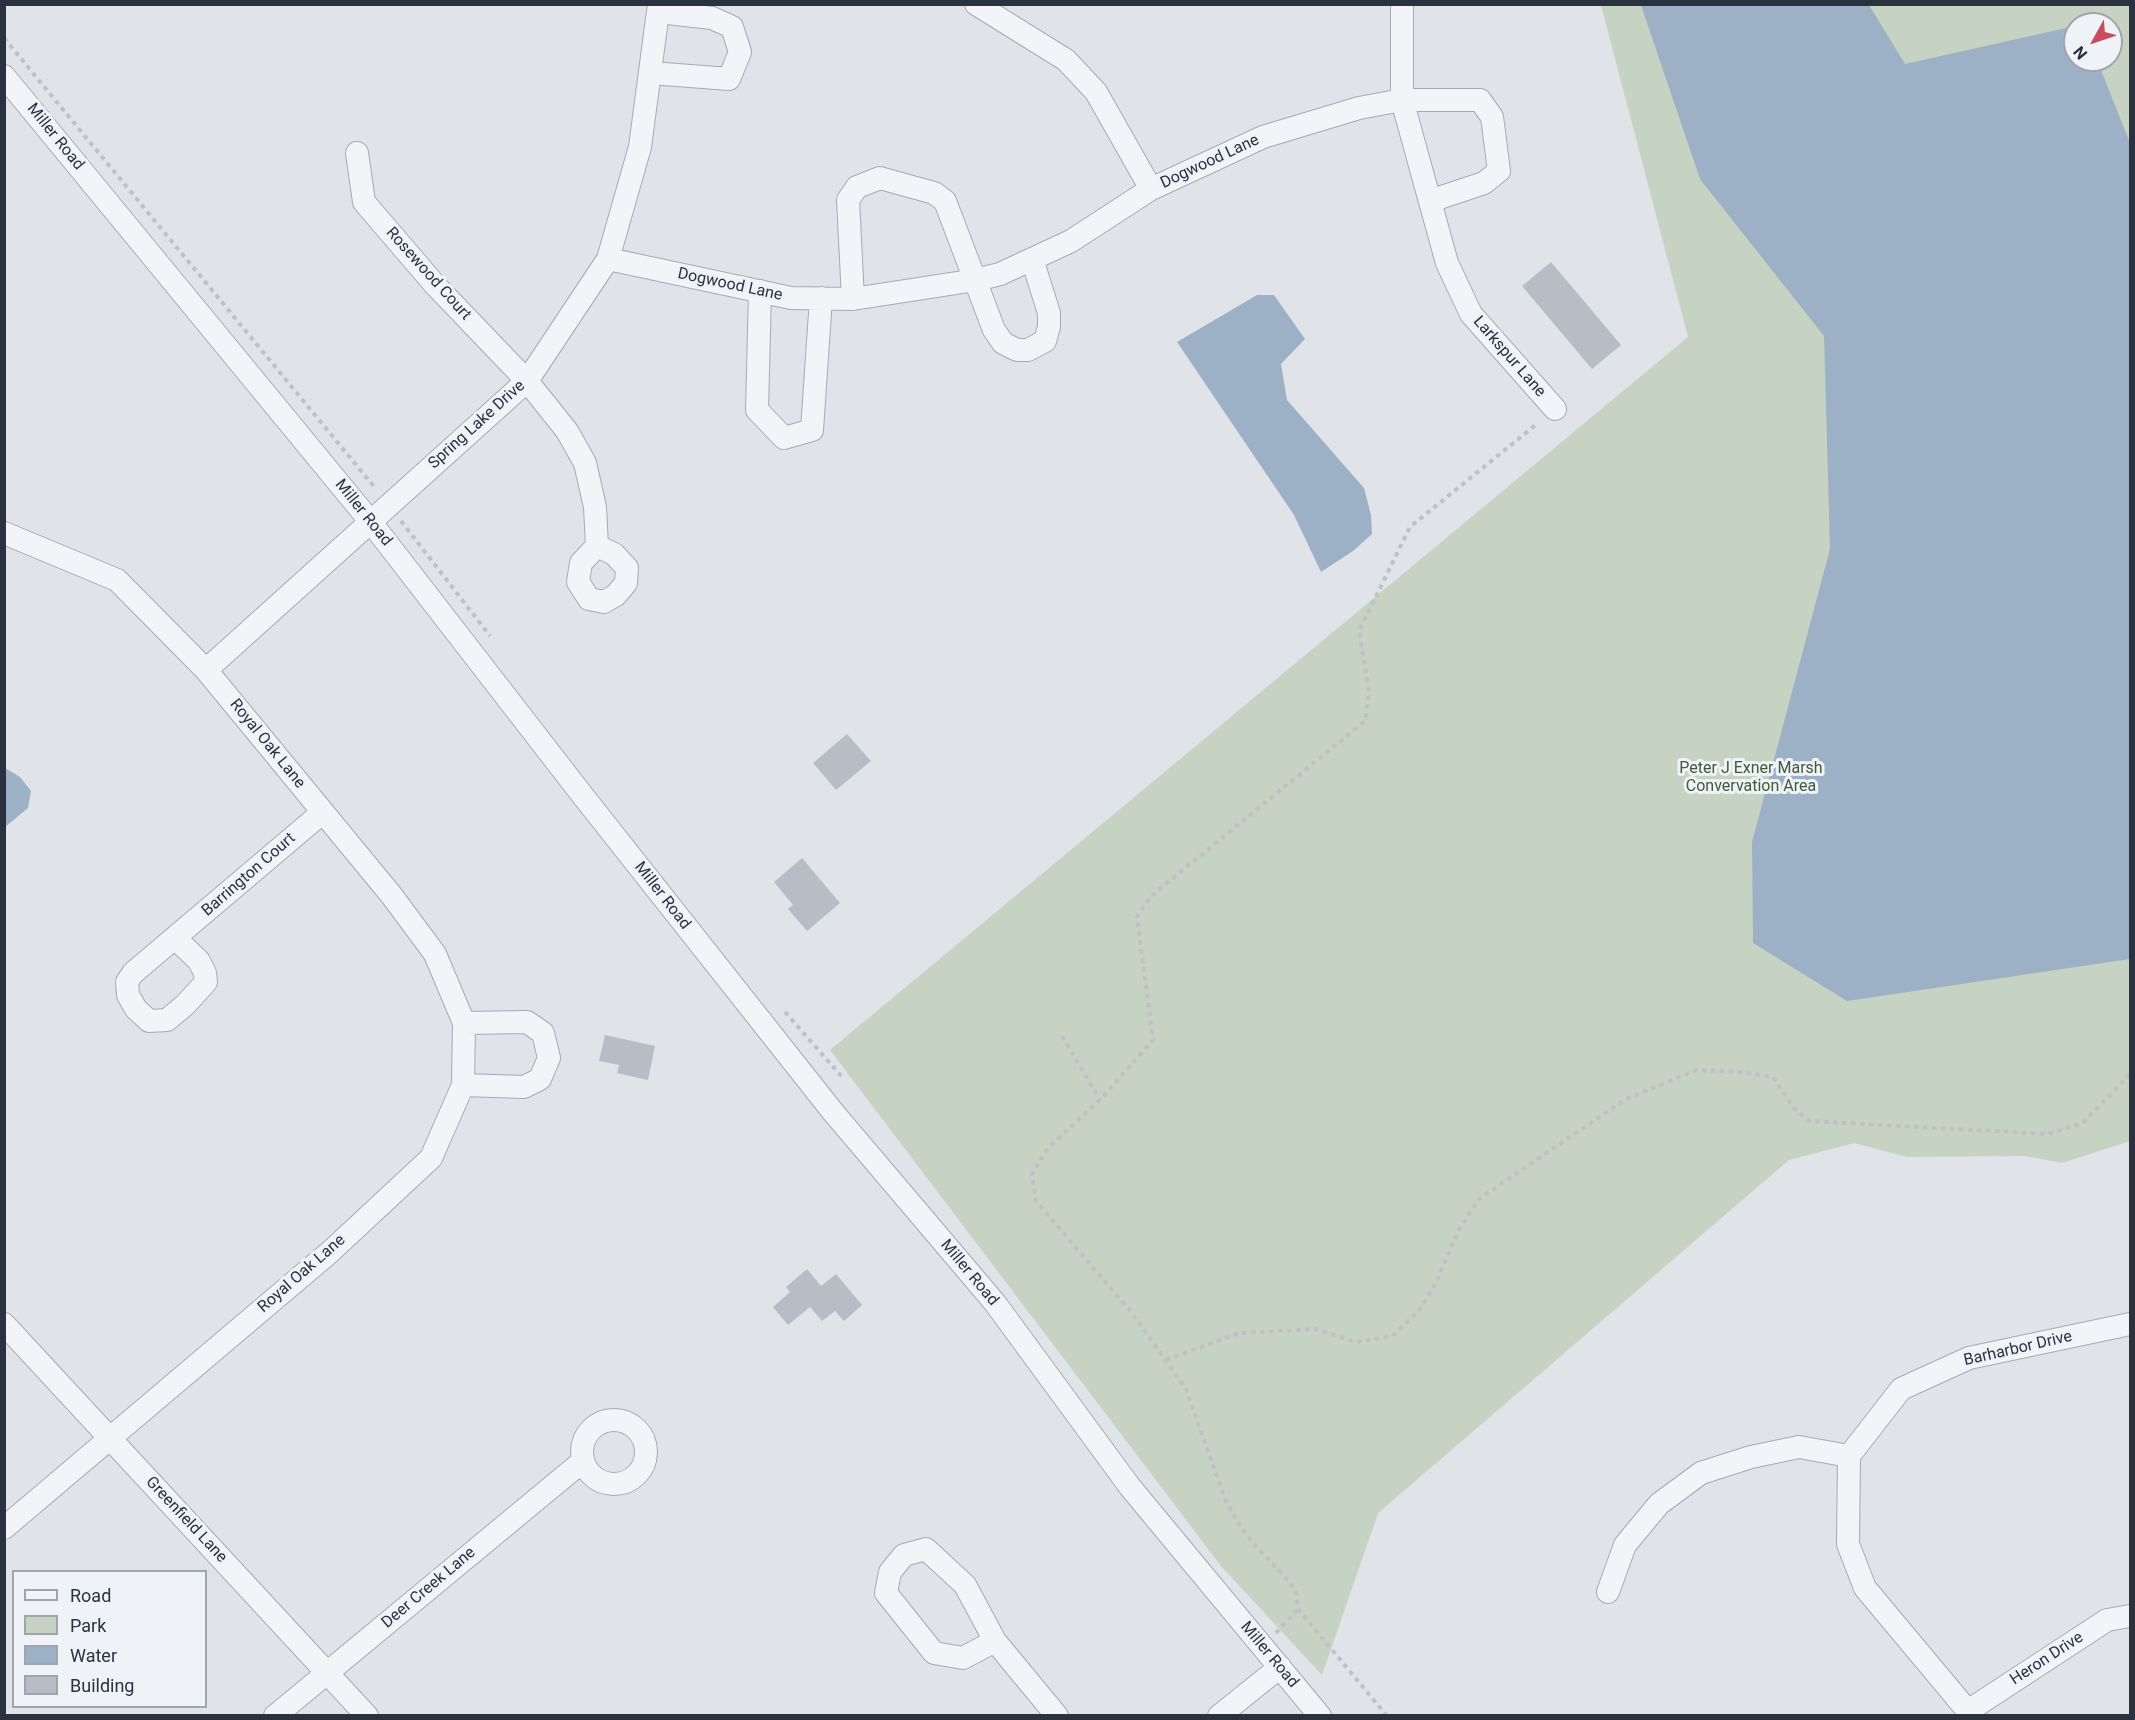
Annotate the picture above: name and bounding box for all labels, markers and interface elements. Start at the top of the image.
north arrow [2063,12,2123,72]
text: N [2069,42,2091,63]
street label: Miller Road [22,100,88,174]
street label: Dogwood Lane [1158,131,1262,193]
street label: Rosewood Court [381,224,475,324]
street label: Dogwood Lane [676,265,784,305]
street label: Larkspur Lane [1469,313,1549,401]
street label: Spring Lake Drive [425,377,529,473]
street label: Miller Road [330,476,396,550]
street label: Royal Oak Lane [225,695,309,793]
park label: Peter J Exner Marsh Convervation Area [1679,759,1823,797]
street label: Barrington Court [198,829,300,921]
street label: Miller Road [630,858,694,934]
street label: Royal Oak Lane [254,1231,350,1317]
street label: Miller Road [936,1236,1002,1310]
street label: Barharbor Drive [1962,1327,2074,1371]
street label: Greenfield Lane [141,1473,231,1567]
street label: Deer Creek Lane [378,1543,480,1633]
legend [12,1570,207,1708]
text: Road [70,1585,111,1606]
text: Park [70,1615,106,1636]
street label: Miller Road [1236,1618,1302,1692]
street label: Heron Drive [2007,1628,2087,1690]
text: Water [70,1645,117,1666]
text: Building [70,1675,134,1696]

